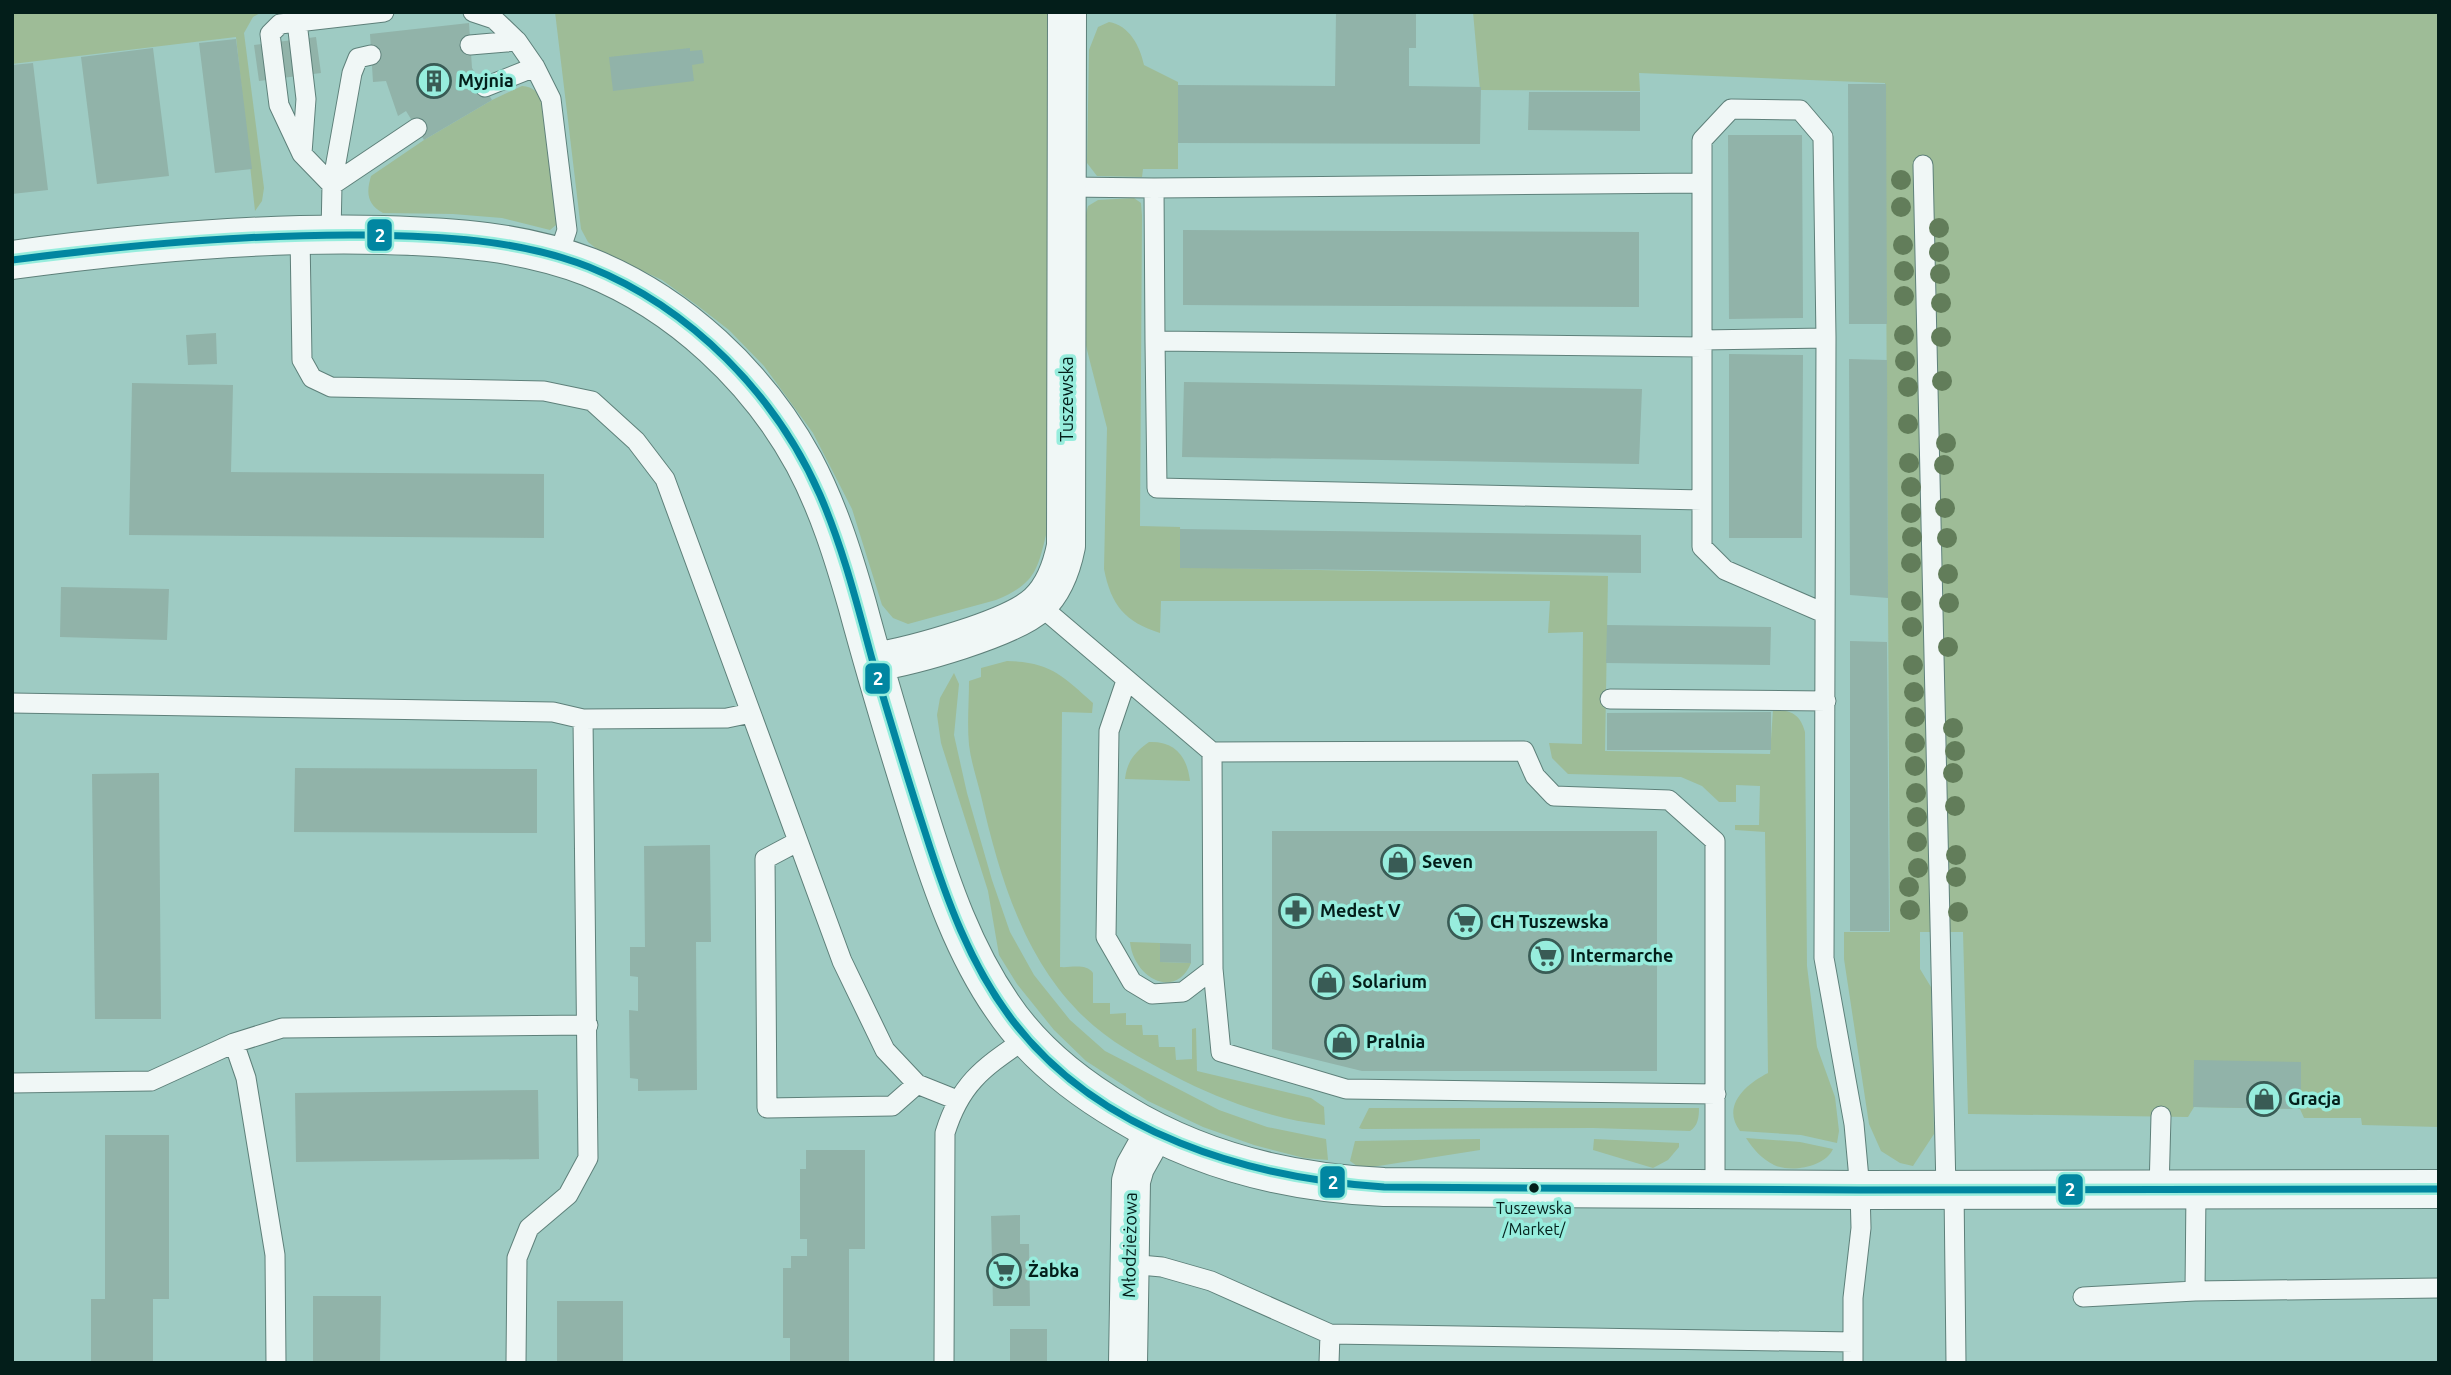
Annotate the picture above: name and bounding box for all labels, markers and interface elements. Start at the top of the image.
building icon: Myjnia [415,62,453,100]
place label: Myjnia [458,70,514,90]
line badge: 2 [366,218,393,252]
text: 2 [375,224,385,246]
street label: Tuszewska [1056,356,1076,442]
line badge: 2 [864,662,891,695]
text: 2 [873,667,883,689]
shop icon: Seven [1379,843,1417,881]
place label: Seven [1422,851,1473,871]
pharmacy icon: Medest V [1277,892,1315,930]
place label: Medest V [1320,900,1401,920]
supermarket icon: CH Tuszewska [1446,903,1484,941]
place label: CH Tuszewska [1490,911,1609,931]
supermarket icon: Intermarche [1527,937,1565,975]
place label: Intermarche [1570,945,1673,965]
shop icon: Solarium [1308,963,1346,1001]
place label: Solarium [1352,971,1427,991]
shop icon: Pralnia [1323,1023,1361,1061]
place label: Pralnia [1366,1031,1425,1051]
shop icon: Gracja [2245,1080,2283,1118]
place label: Gracja [2288,1088,2341,1108]
line badge: 2 [1319,1165,1346,1199]
text: 2 [1328,1171,1338,1193]
line badge: 2 [2057,1173,2084,1206]
text: 2 [2065,1178,2075,1200]
marker: Tuszewska /Market/ [1527,1181,1541,1195]
street label: Młodzieżowa [1118,1192,1140,1298]
place label: Tuszewska /Market/ [1496,1199,1572,1238]
supermarket icon: Żabka [985,1252,1023,1290]
place label: Żabka [1028,1260,1079,1280]

